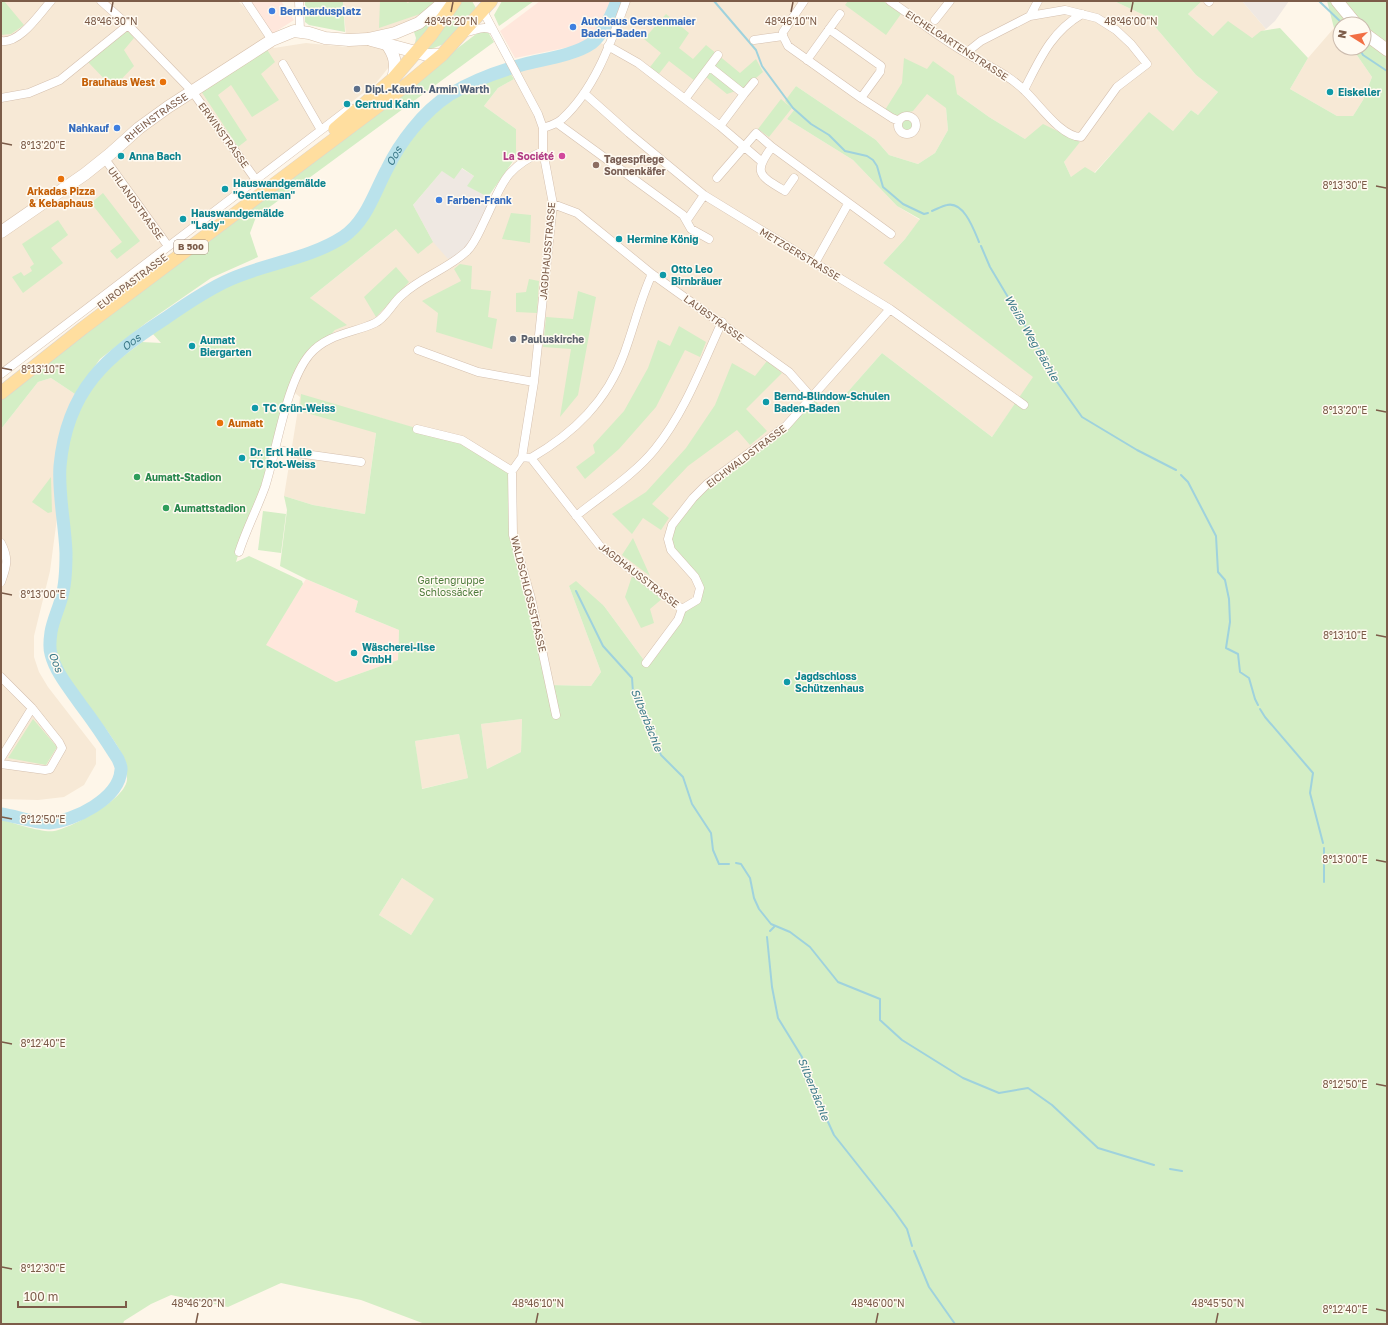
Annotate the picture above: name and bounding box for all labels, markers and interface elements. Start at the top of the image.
place label: Bernhardusplatz [280,5,361,17]
marker: Bernhardusplatz [267,6,277,16]
street label: EICHELGARTENSTRASSE [903,7,1011,83]
text: 48°46'30"N [84,15,138,27]
text: 48°46'20"N [424,15,478,27]
place label: Autohaus Gerstenmaier Baden-Baden [581,15,696,39]
text: 48°46'10"N [765,15,817,27]
text: 48°46'00"N [1104,15,1158,27]
north arrow [1332,16,1372,56]
marker: Autohaus Gerstenmaier Baden-Baden [568,22,578,32]
text: N [1335,29,1349,39]
place label: Brauhaus West [82,76,155,88]
marker: Brauhaus West [158,77,168,87]
place label: Dipl.-Kaufm. Armin Warth [365,83,489,95]
marker: Dipl.-Kaufm. Armin Warth [352,84,362,94]
place label: Eiskeller [1338,86,1381,98]
marker: Eiskeller [1325,87,1335,97]
street label: RHEINSTRASSE [122,90,190,145]
place label: Gertrud Kahn [355,98,420,110]
marker: Gertrud Kahn [342,99,352,109]
street label: ERWINSTRASSE [196,100,252,170]
place label: Nahkauf [68,122,109,134]
marker: Nahkauf [112,123,122,133]
text: 8°13'20"E [21,139,65,151]
water label: Oos [383,142,405,168]
place label: Anna Bach [129,150,181,162]
place label: La Société [503,150,554,162]
marker: Anna Bach [116,151,126,161]
marker: La Société [557,151,567,161]
place label: Tagespflege Sonnenkäfer [604,153,666,177]
marker: Tagespflege Sonnenkäfer [591,160,601,170]
street label: UHLANDSTRASSE [106,164,166,242]
marker: Arkadas Pizza & Kebaphaus [56,174,66,184]
place label: Hauswandgemälde "Gentleman" [233,177,326,201]
text: 8°13'30"E [1323,179,1367,191]
marker: Hauswandgemälde "Gentleman" [220,184,230,194]
place label: Arkadas Pizza & Kebaphaus [27,185,95,209]
place label: Farben-Frank [447,194,512,206]
marker: Farben-Frank [434,195,444,205]
street label: JAGDHAUSSTRASSE [537,202,557,300]
place label: Hauswandgemälde "Lady" [191,207,284,231]
marker: Hauswandgemälde "Lady" [178,214,188,224]
street label: METZGERSTRASSE [758,225,842,283]
place label: Hermine König [627,233,698,245]
marker: Hermine König [614,234,624,244]
road number: B 500 [174,240,208,254]
street label: EUROPASTRASSE [95,251,169,311]
place label: Otto Leo Birnbräuer [671,263,722,287]
marker: Otto Leo Birnbräuer [658,270,668,280]
street label: LAUBSTRASSE [682,292,746,344]
water label: Weiße Weg Bächle [1002,292,1063,385]
water label: Oos [119,330,144,353]
place label: Pauluskirche [521,333,584,345]
place label: Aumatt Biergarten [200,334,251,358]
marker: Pauluskirche [508,334,518,344]
marker: Aumatt Biergarten [187,341,197,351]
text: 8°13'10"E [21,363,65,375]
place label: Bernd-Blindow-Schulen Baden-Baden [774,390,890,414]
marker: Bernd-Blindow-Schulen Baden-Baden [761,397,771,407]
place label: TC Grün-Weiss [263,402,336,414]
marker: TC Grün-Weiss [250,403,260,413]
text: 8°13'20"E [1323,404,1367,416]
place label: Aumatt [228,417,263,429]
marker: Aumatt [215,418,225,428]
street label: EICHWALDSTRASSE [704,422,788,490]
place label: Dr. Ertl Halle TC Rot-Weiss [250,446,316,470]
marker: Dr. Ertl Halle TC Rot-Weiss [237,453,247,463]
place label: Aumatt-Stadion [145,471,221,483]
marker: Aumatt-Stadion [132,472,142,482]
place label: Aumattstadion [174,502,246,514]
marker: Aumattstadion [161,503,171,513]
street label: WALDSCHLOSSSTRASSE [509,535,549,653]
street label: JAGDHAUSSTRASSE [597,540,681,610]
park label: Gartengruppe Schlossäcker [418,574,485,598]
text: 8°13'00"E [20,588,66,600]
text: 8°13'10"E [1323,629,1367,641]
place label: Wäscherei-Ilse GmbH [362,641,435,665]
marker: Wäscherei-Ilse GmbH [349,648,359,658]
water label: Oos [47,650,67,675]
place label: Jagdschloss Schützenhaus [795,670,864,694]
marker: Jagdschloss Schützenhaus [782,677,792,687]
water label: Silberbächle [629,687,667,755]
text: 8°12'50"E [21,813,65,825]
text: 8°13'00"E [1322,853,1368,865]
text: 8°12'40"E [20,1037,66,1049]
water label: Silberbächle [796,1056,834,1124]
text: 8°12'50"E [1323,1078,1367,1090]
text: 8°12'30"E [21,1262,65,1274]
scale bar [18,1283,126,1309]
text: 100 m [24,1289,58,1304]
text: 48°46'20"N [171,1297,225,1309]
text: 48°46'10"N [512,1297,564,1309]
text: 48°46'00"N [851,1297,905,1309]
text: 48°45'50"N [1192,1297,1244,1309]
text: 8°12'40"E [1322,1303,1368,1315]

